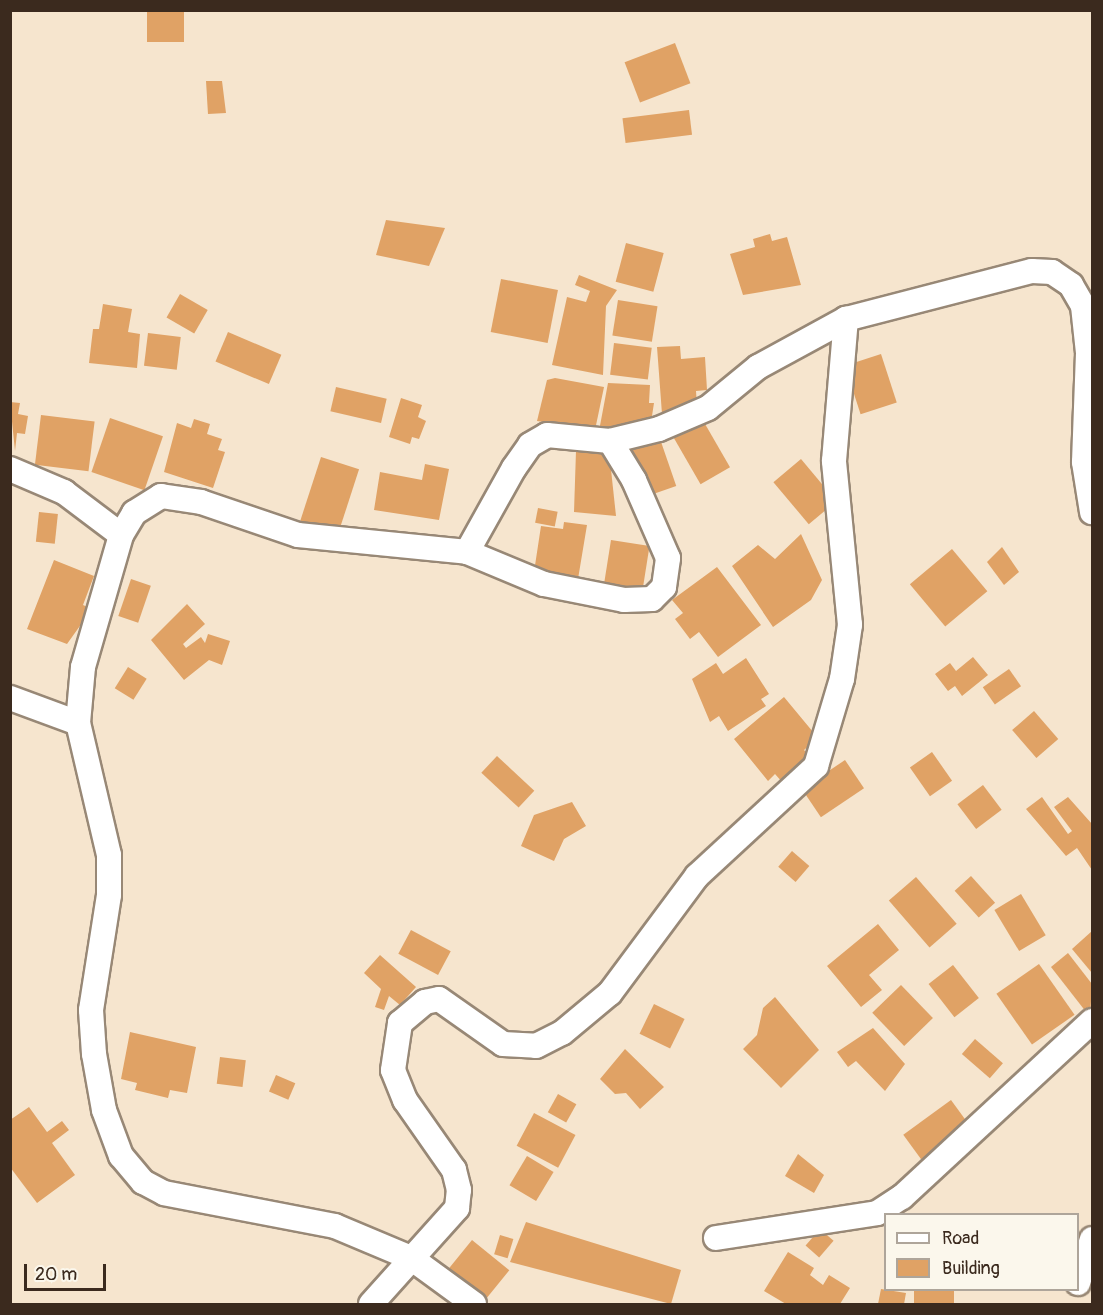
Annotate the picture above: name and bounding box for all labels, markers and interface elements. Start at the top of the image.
legend [884,1213,1079,1291]
text: Road [942,1227,979,1250]
scale bar [27,1252,110,1290]
text: Building [942,1257,1000,1280]
text: 20 m [35,1263,77,1286]

